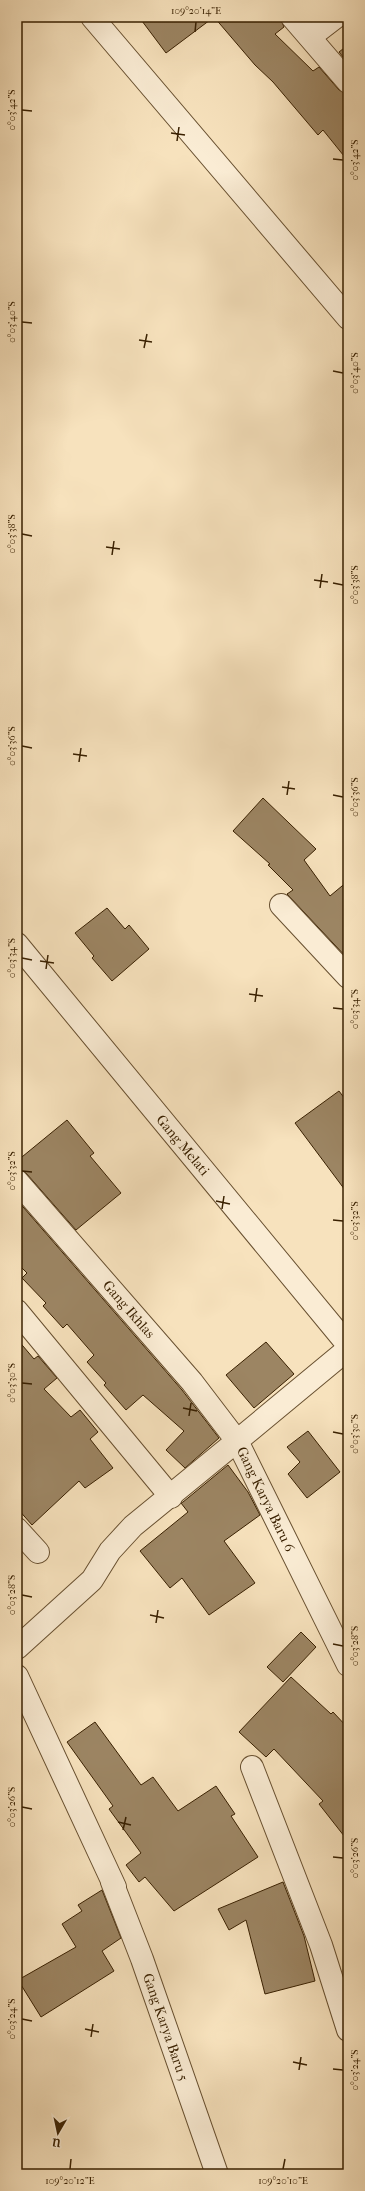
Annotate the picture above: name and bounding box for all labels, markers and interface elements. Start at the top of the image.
text: 109°20'14"E [171,5,221,17]
text: 0°03'42"S [6,89,18,131]
text: 0°03'42"S [349,139,361,181]
text: 0°03'40"S [6,301,18,343]
text: 0°03'40"S [349,352,361,394]
text: 0°03'38"S [6,514,18,554]
text: 0°03'38"S [349,565,361,605]
text: 0°03'36"S [6,726,18,766]
text: 0°03'36"S [349,777,361,817]
text: 0°03'34"S [6,938,18,978]
text: 0°03'34"S [349,989,361,1029]
street label: Gang Melati [152,1112,213,1179]
text: 0°03'32"S [6,1151,18,1191]
text: 0°03'32"S [349,1201,361,1241]
street label: Gang Ikhlas [99,1277,158,1342]
text: 0°03'30"S [6,1363,18,1403]
text: 0°03'30"S [349,1414,361,1454]
street label: Gang Karya Baru 6 [233,1444,298,1555]
text: 0°03'28"S [6,1575,18,1615]
text: 0°03'28"S [349,1626,361,1666]
text: 0°03'26"S [6,1787,18,1827]
text: 0°03'26"S [349,1838,361,1878]
street label: Gang Karya Baru 5 [139,1971,192,2083]
text: 0°03'24"S [6,1998,18,2040]
text: 0°03'24"S [349,2049,361,2091]
north arrow [38,2113,78,2153]
text: U [51,2135,63,2150]
text: 109°20'12"E [45,2175,95,2187]
text: 109°20'10"E [258,2175,308,2187]

